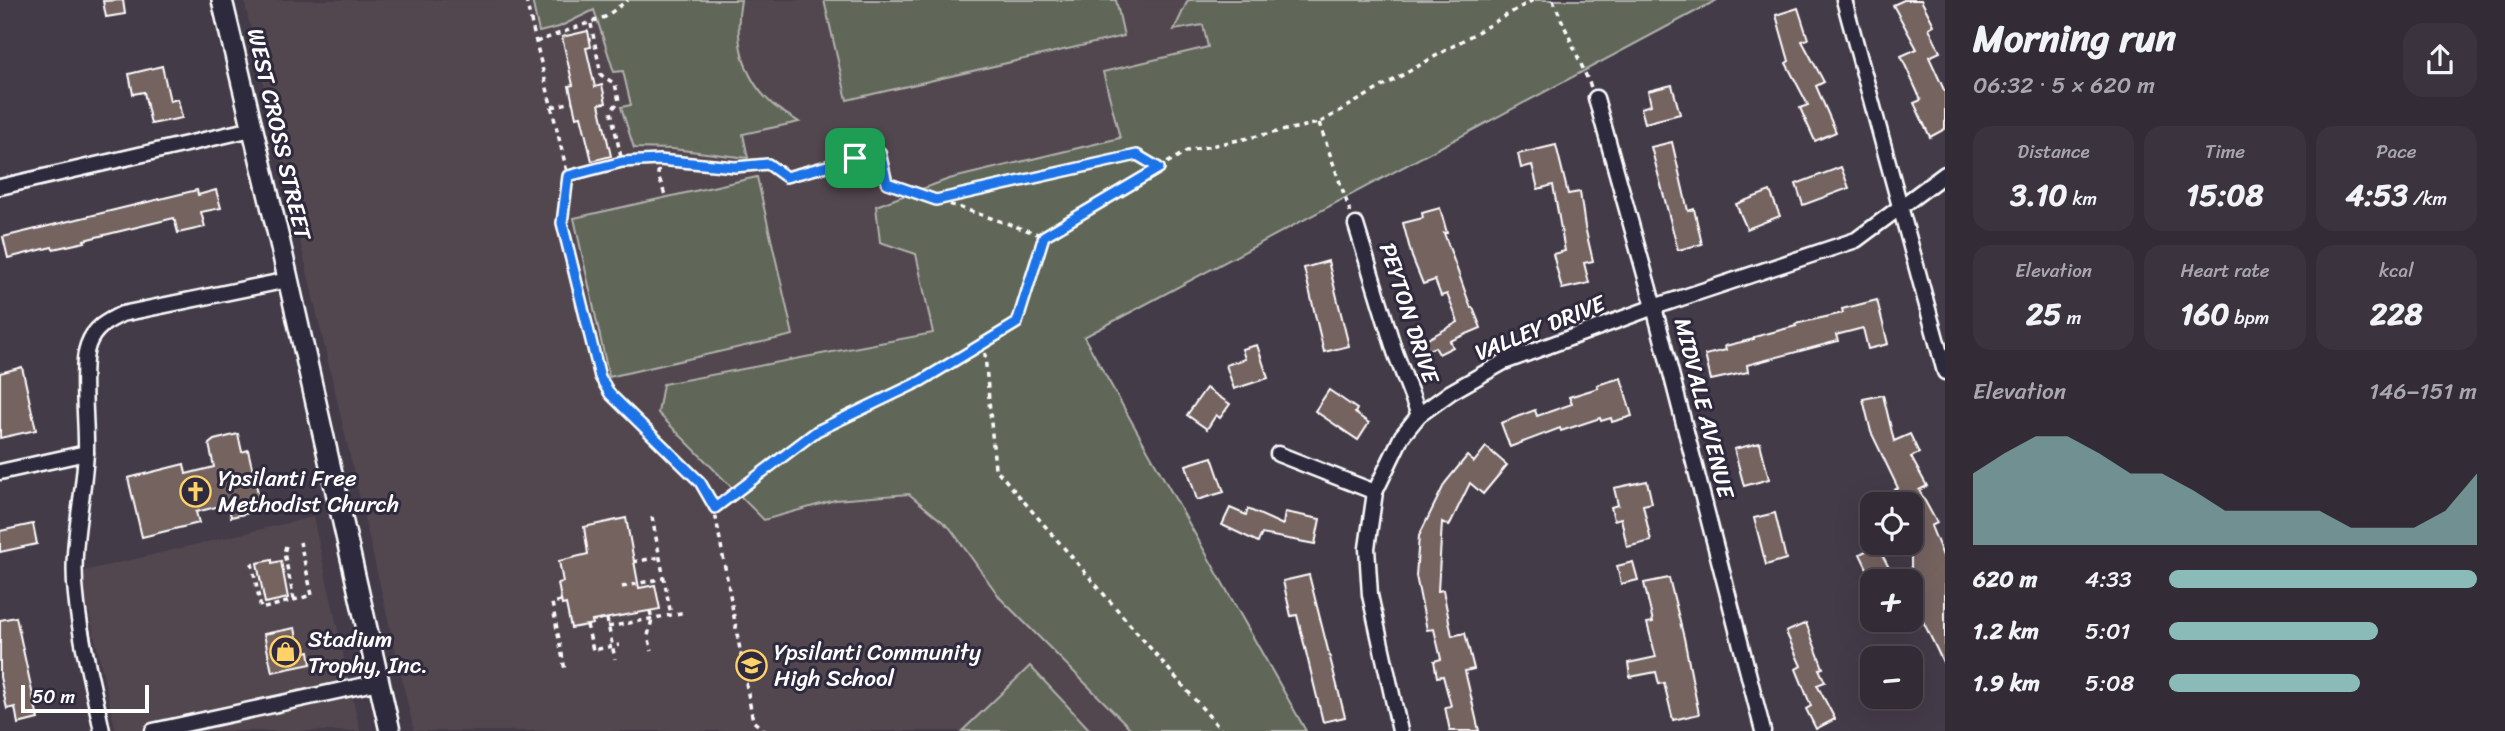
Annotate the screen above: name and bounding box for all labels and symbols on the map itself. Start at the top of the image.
street label: WEST CROSS STREET [235,24,324,245]
pin [825,128,885,188]
street label: PEYTON DRIVE [1367,237,1451,390]
street label: VALLEY DRIVE [1469,283,1613,373]
street label: MIDVALE AVENUE [1662,313,1747,504]
place label: Ypsilanti Free Methodist Church [218,458,399,525]
church icon: Ypsilanti Free Methodist Church [178,474,212,508]
place label: Stadium Trophy, Inc. [308,619,428,686]
place label: Ypsilanti Community High School [774,632,981,699]
shop icon: Stadium Trophy, Inc. [268,635,302,669]
school or university icon: Ypsilanti Community High School [734,648,768,682]
scale bar [21,682,149,714]

